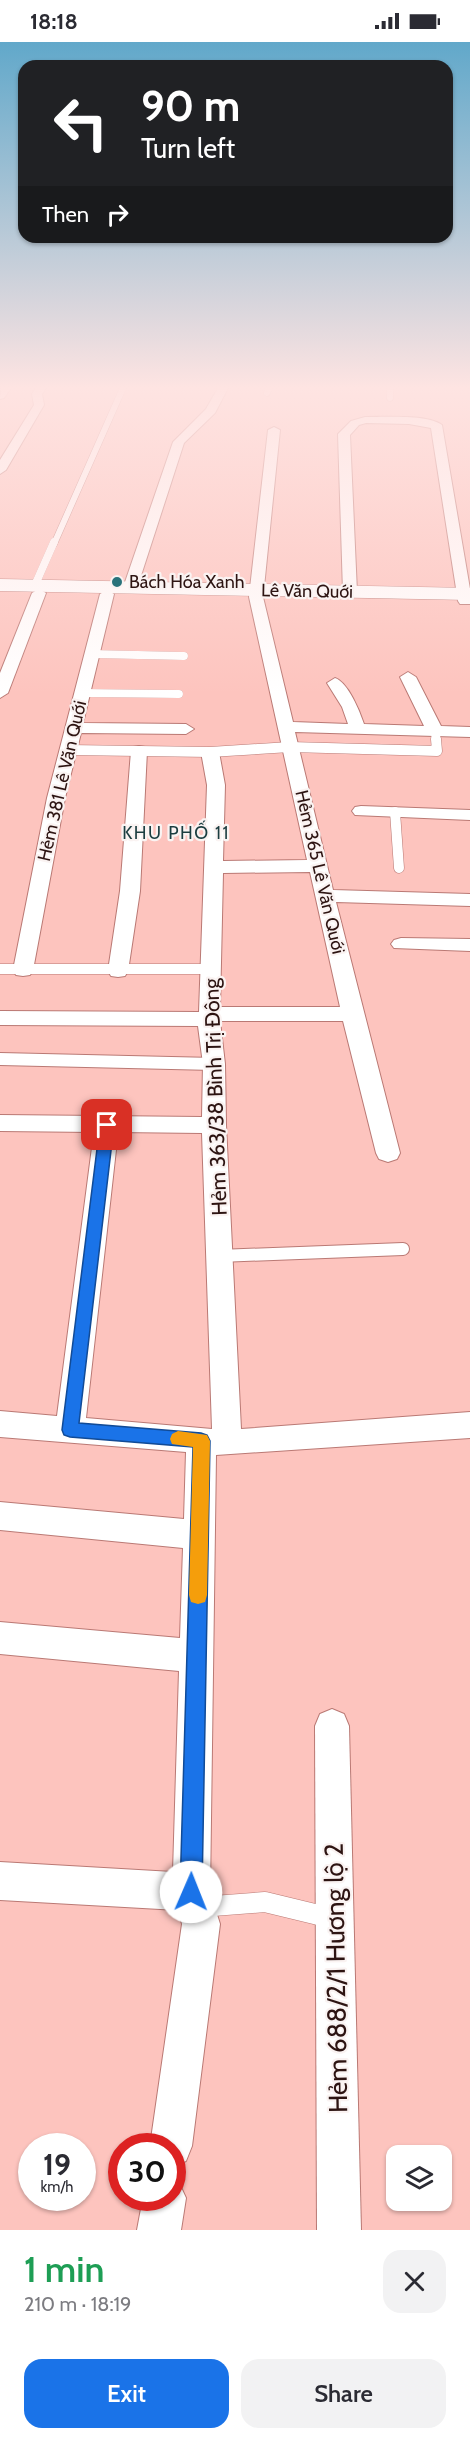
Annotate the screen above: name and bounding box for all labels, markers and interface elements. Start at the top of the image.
text: 18:18 [30,8,78,35]
text: 90 m [141,80,240,132]
icon: left [42,84,120,162]
text: Turn left [141,132,235,165]
icon: right [101,198,134,231]
text: Then [42,201,89,228]
place label: Bách Hóa Xanh [129,571,245,593]
marker: Bách Hóa Xanh [110,575,124,589]
street label: Lê Văn Quới [261,579,353,603]
street label: Hẻm 381 Lê Văn Quới [33,699,91,863]
street label: Hẻm 365 Lê Văn Quới [290,788,350,956]
district label: KHU PHỐ 11 [122,820,230,844]
street label: Hẻm 363/38 Bình Trị Đông [198,977,232,1216]
pin [81,1099,132,1150]
icon: arrive [90,1108,123,1141]
street label: Hẻm 688/2/1 Hương lộ 2 [318,1843,354,2113]
position arrow [159,1860,223,1924]
speed limit sign: 30 [108,2133,186,2211]
map controls [386,2145,452,2211]
button: layers [386,2145,452,2211]
text: 19 [43,2146,71,2183]
text: km/h [41,2178,73,2196]
text: 1 min [24,2247,104,2291]
button: close [383,2250,446,2313]
text: 210 m · 18:19 [24,2292,131,2316]
button: Exit [24,2359,229,2428]
button: Share [241,2359,446,2428]

